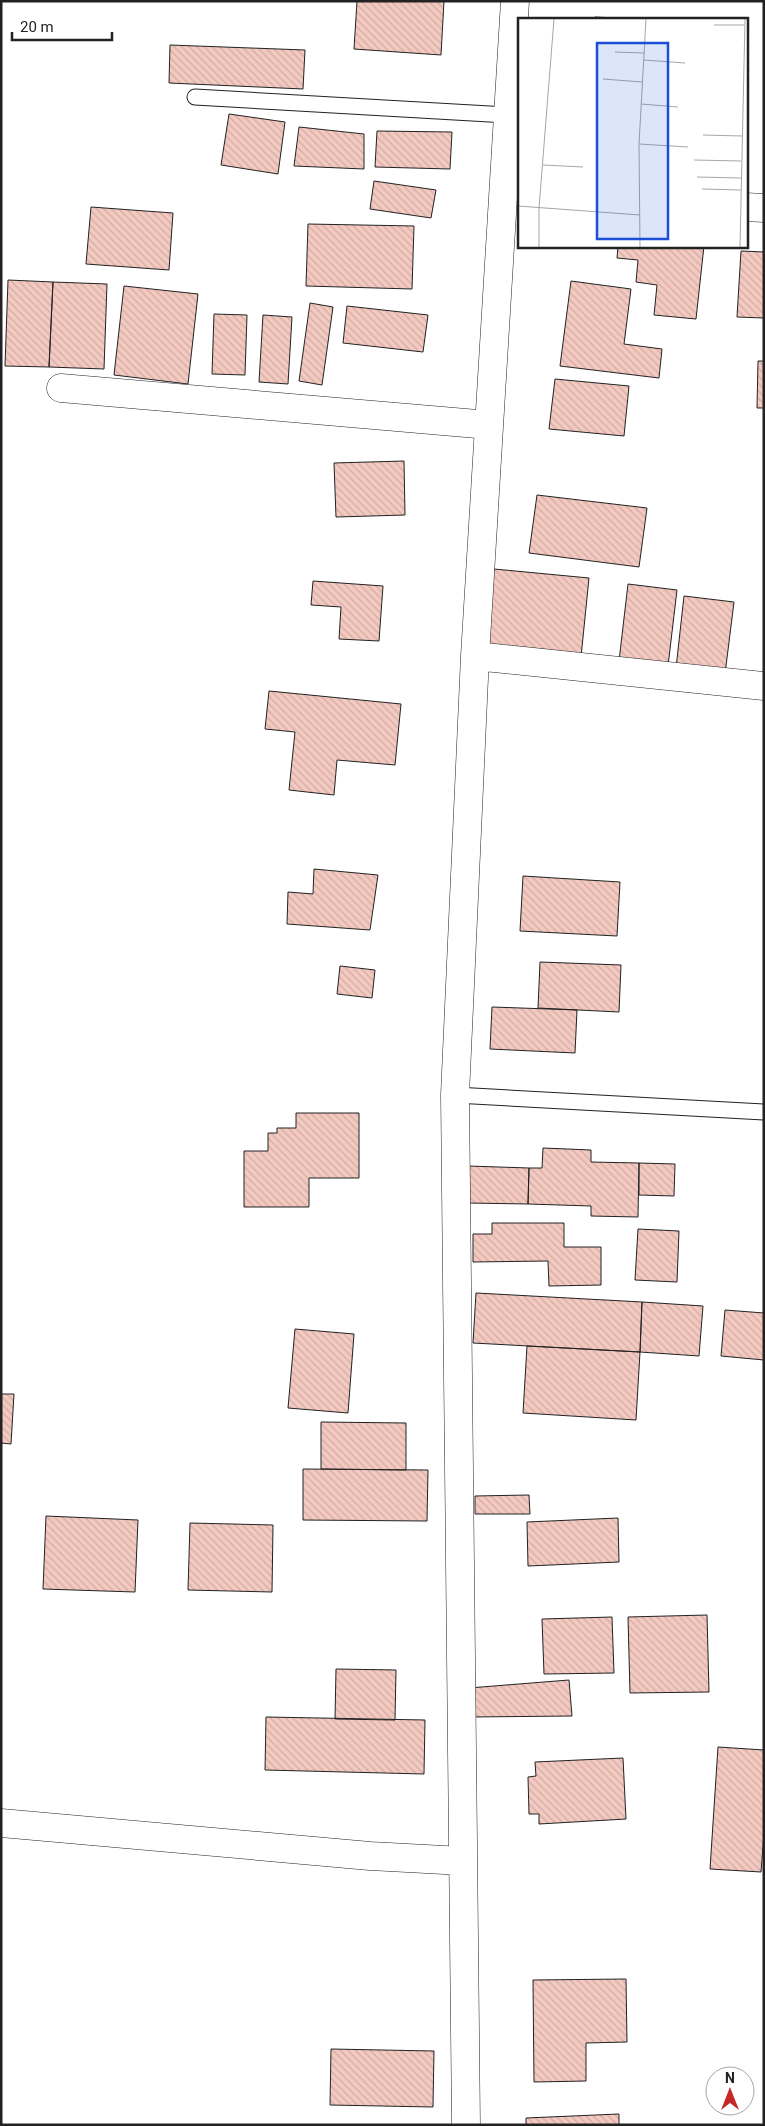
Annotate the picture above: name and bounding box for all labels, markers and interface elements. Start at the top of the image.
scale bar [12,10,112,42]
text: 20 m [20,18,54,36]
inset map [518,18,748,248]
north arrow [705,2066,755,2116]
text: N [725,2070,735,2086]

